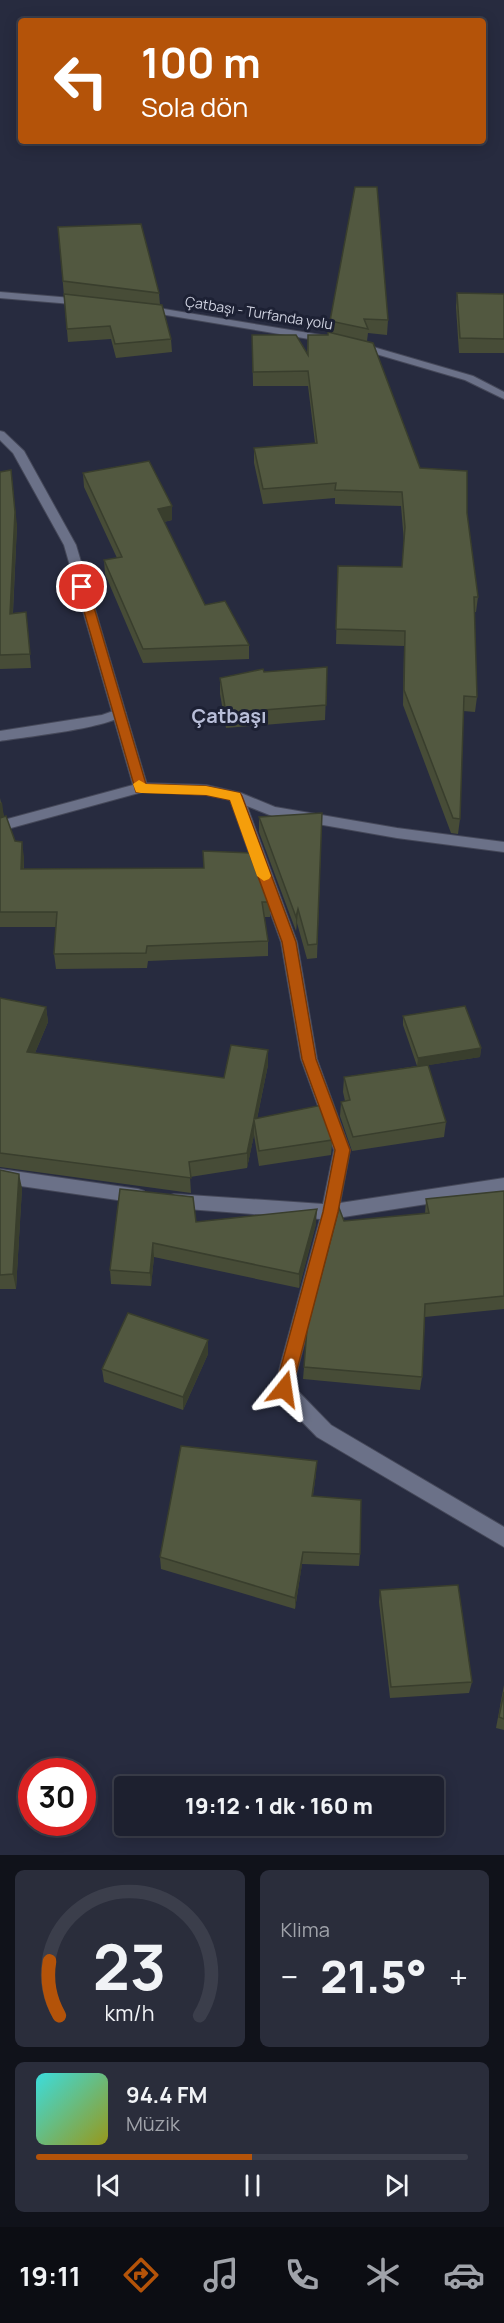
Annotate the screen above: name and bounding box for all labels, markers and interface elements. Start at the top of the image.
text: 100 m [141,33,261,91]
icon: left [42,42,120,120]
text: Sola dön [141,88,248,125]
street label: Çatbaşı - Turfanda yolu [184,291,334,334]
pin [56,561,107,612]
icon: arrive [65,570,98,603]
district label: Çatbaşı [191,702,267,729]
position arrow [252,1357,316,1421]
speed limit sign: 30 [18,1758,96,1836]
text: 19:12 · 1 dk · 160 m [185,1791,373,1821]
text: Klima [281,1916,330,1943]
text: 23 [93,1923,166,2009]
text: 21.5° [320,1945,427,2007]
text: − [281,1954,298,1999]
text: + [449,1954,468,1999]
text: km/h [105,1998,155,2027]
text: 94.4 FM [126,2080,207,2110]
text: Müzik [126,2110,180,2137]
icon: previous [92,2169,125,2202]
icon: pause [236,2169,269,2202]
icon: next [380,2169,413,2202]
icon: directions [120,2254,162,2296]
icon: music [200,2254,242,2296]
icon: phone [281,2254,323,2296]
icon: climate [362,2254,404,2296]
icon: car [443,2254,485,2296]
text: 19:11 [19,2257,81,2294]

